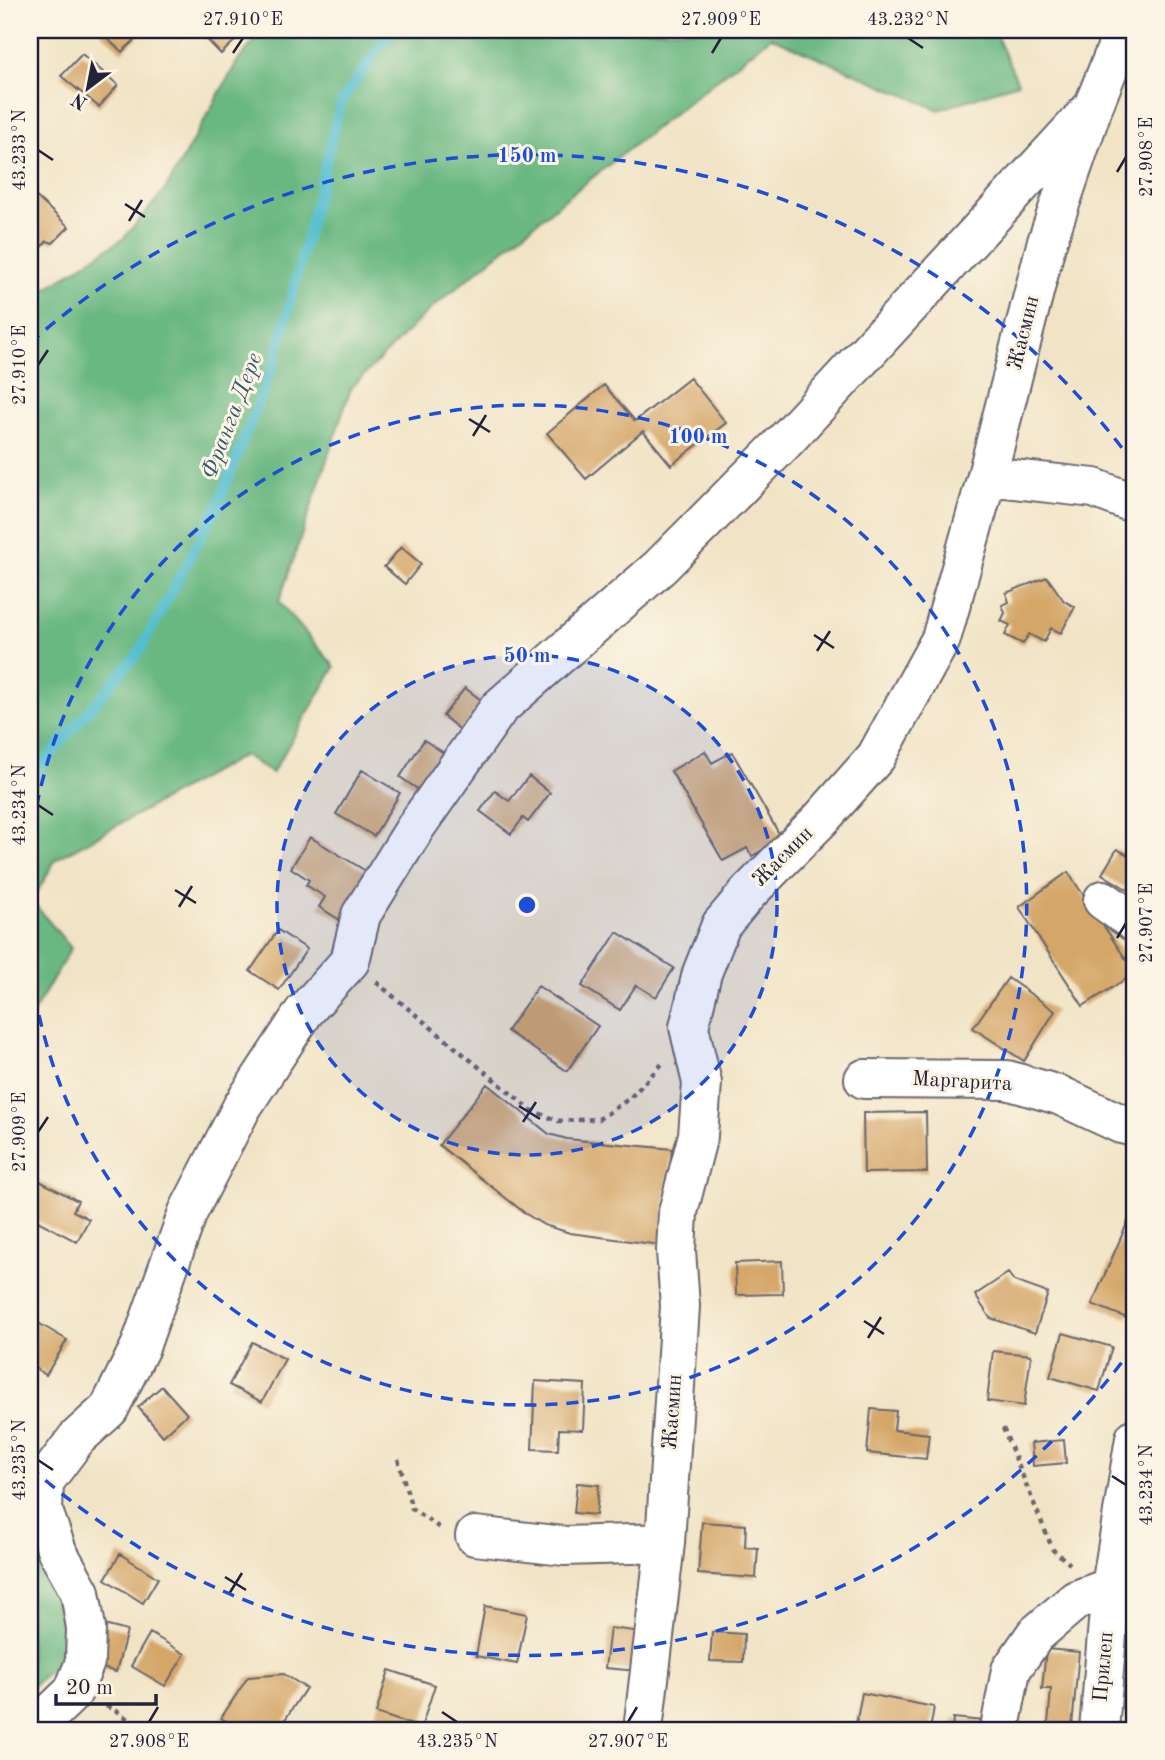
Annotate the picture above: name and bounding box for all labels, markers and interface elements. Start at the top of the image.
text: 27.910°E [203,11,283,29]
text: 27.909°E [681,11,761,29]
text: 43.232°N [867,11,949,29]
north arrow [52,52,122,122]
text: N [69,88,92,112]
text: 43.233°N [11,109,29,191]
text: 27.908°E [1138,117,1156,197]
text: 150 m [497,146,557,167]
street label: Жасмин [1005,294,1043,372]
text: 27.910°E [11,325,29,405]
water label: Франга Дере [197,350,268,483]
text: 100 m [668,427,728,448]
text: 50 m [503,646,551,667]
text: 43.234°N [11,764,29,846]
street label: Жасмин [749,823,817,891]
text: 27.907°E [1138,883,1156,963]
centre of rings [515,893,539,917]
street label: Маргарита [911,1069,1013,1095]
text: 27.909°E [11,1092,29,1172]
street label: Жасмин [660,1374,686,1450]
text: 43.235°N [11,1419,29,1501]
text: 43.234°N [1138,1444,1156,1526]
street label: Прилеп [1090,1631,1118,1703]
scale bar [56,1662,156,1706]
text: 20 m [66,1678,113,1699]
text: 27.908°E [109,1733,189,1751]
text: 43.235°N [416,1733,498,1751]
text: 27.907°E [588,1733,668,1751]

